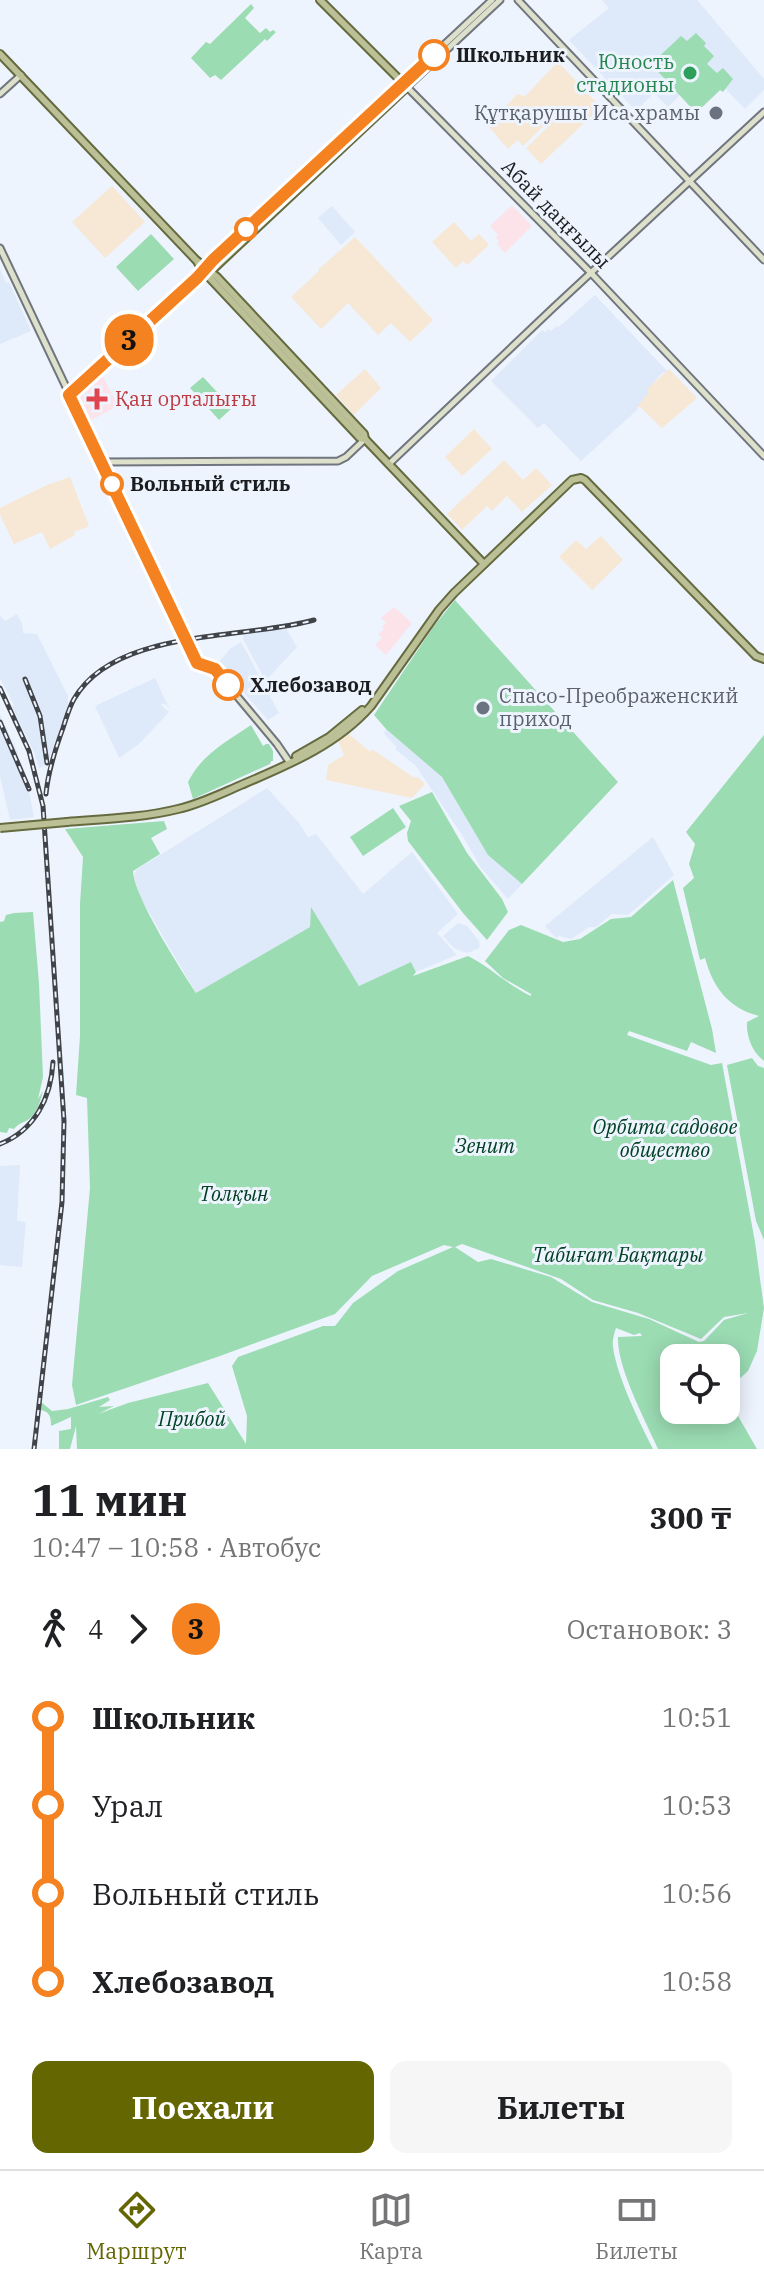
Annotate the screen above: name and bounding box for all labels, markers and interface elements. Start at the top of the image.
marker: Школьник [419,40,449,70]
place label: Школьник [456,41,565,68]
place label: Юность стадионы [576,48,674,98]
marker: Юность стадионы [681,64,699,82]
place label: Құтқарушы Иса храмы [474,99,700,126]
marker: Құтқарушы Иса храмы [707,104,725,122]
street label: Абай даңғылы [496,153,617,274]
unlabelled marker [235,218,257,240]
line badge: 3 [103,314,155,366]
text: 3 [121,321,137,358]
place label: Қан орталығы [115,385,257,412]
marker: Қан орталығы [86,388,108,410]
place label: Вольный стиль [130,470,291,497]
marker: Вольный стиль [101,473,123,495]
marker: Хлебозавод [213,670,243,700]
place label: Хлебозавод [250,671,371,698]
place label: Спасо-Преображенский приход [499,682,738,732]
marker: Спасо-Преображенский приход [474,699,492,717]
park label: Орбита садовое общество [593,1113,738,1163]
park label: Зенит [455,1132,515,1159]
park label: Толқын [200,1180,269,1207]
park label: Табиғат Бақтары [533,1241,703,1268]
map controls [660,1344,740,1424]
button: locate [660,1344,740,1424]
park label: Прибой [157,1405,226,1432]
text: 11 мин [32,1471,187,1528]
text: 300 ₸ [650,1498,732,1537]
text: 10:47 – 10:58 · Автобус [32,1530,321,1564]
icon: walk [32,1607,76,1651]
icon: forward [116,1607,160,1651]
text: 3 [188,1610,204,1647]
text: 4 [88,1612,104,1646]
text: Остановок: 3 [567,1612,732,1646]
text: Школьник [92,1698,255,1737]
text: 10:51 [662,1700,732,1734]
text: Урал [92,1786,163,1825]
text: 10:53 [662,1788,732,1822]
text: Вольный стиль [92,1874,319,1913]
text: 10:56 [662,1876,732,1910]
text: Хлебозавод [92,1962,274,2001]
text: 10:58 [662,1964,732,1998]
button: Поехали [32,2061,374,2153]
button: Билеты [390,2061,732,2153]
tab: Маршрут [86,2188,187,2265]
tab: Карта [359,2188,423,2265]
tab: Билеты [595,2188,678,2265]

